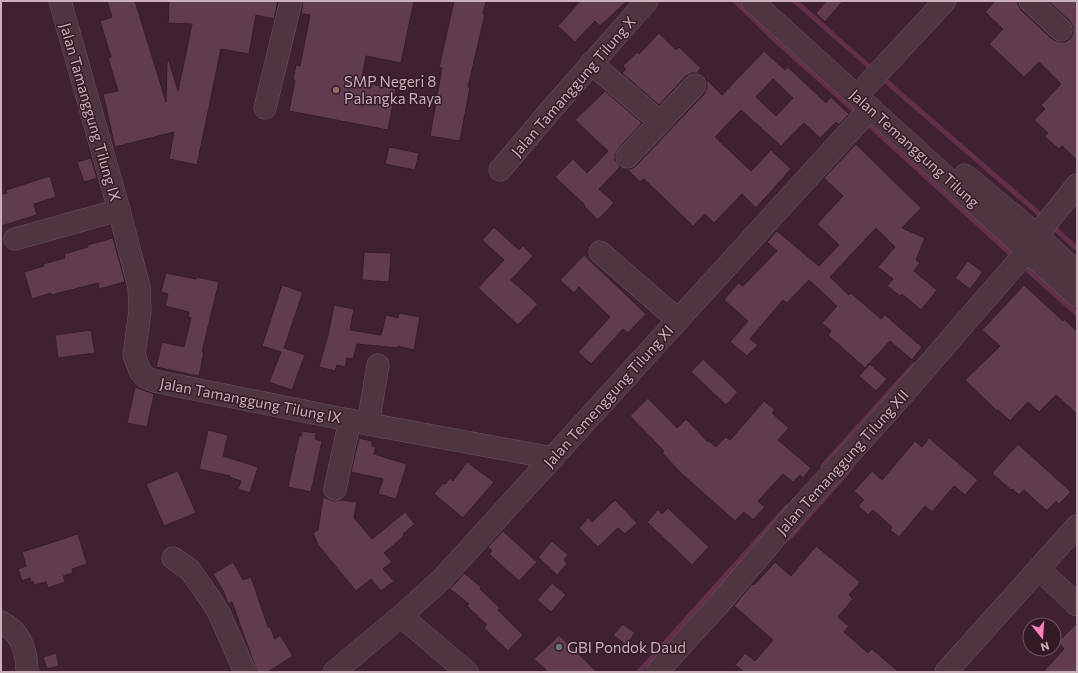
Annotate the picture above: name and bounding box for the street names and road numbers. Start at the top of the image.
street label: Jalan Tamanggung Tilung X [507,12,639,160]
street label: Jalan Tamanggung Tilung IX [57,21,125,203]
street label: Jalan Temanggung Tilung [847,85,983,211]
street label: Jalan Temenggung Tilung XI [539,321,677,471]
street label: Jalan Tamanggung Tilung IX [159,374,343,426]
street label: Jalan Temanggung Tilung XII [772,386,912,538]

